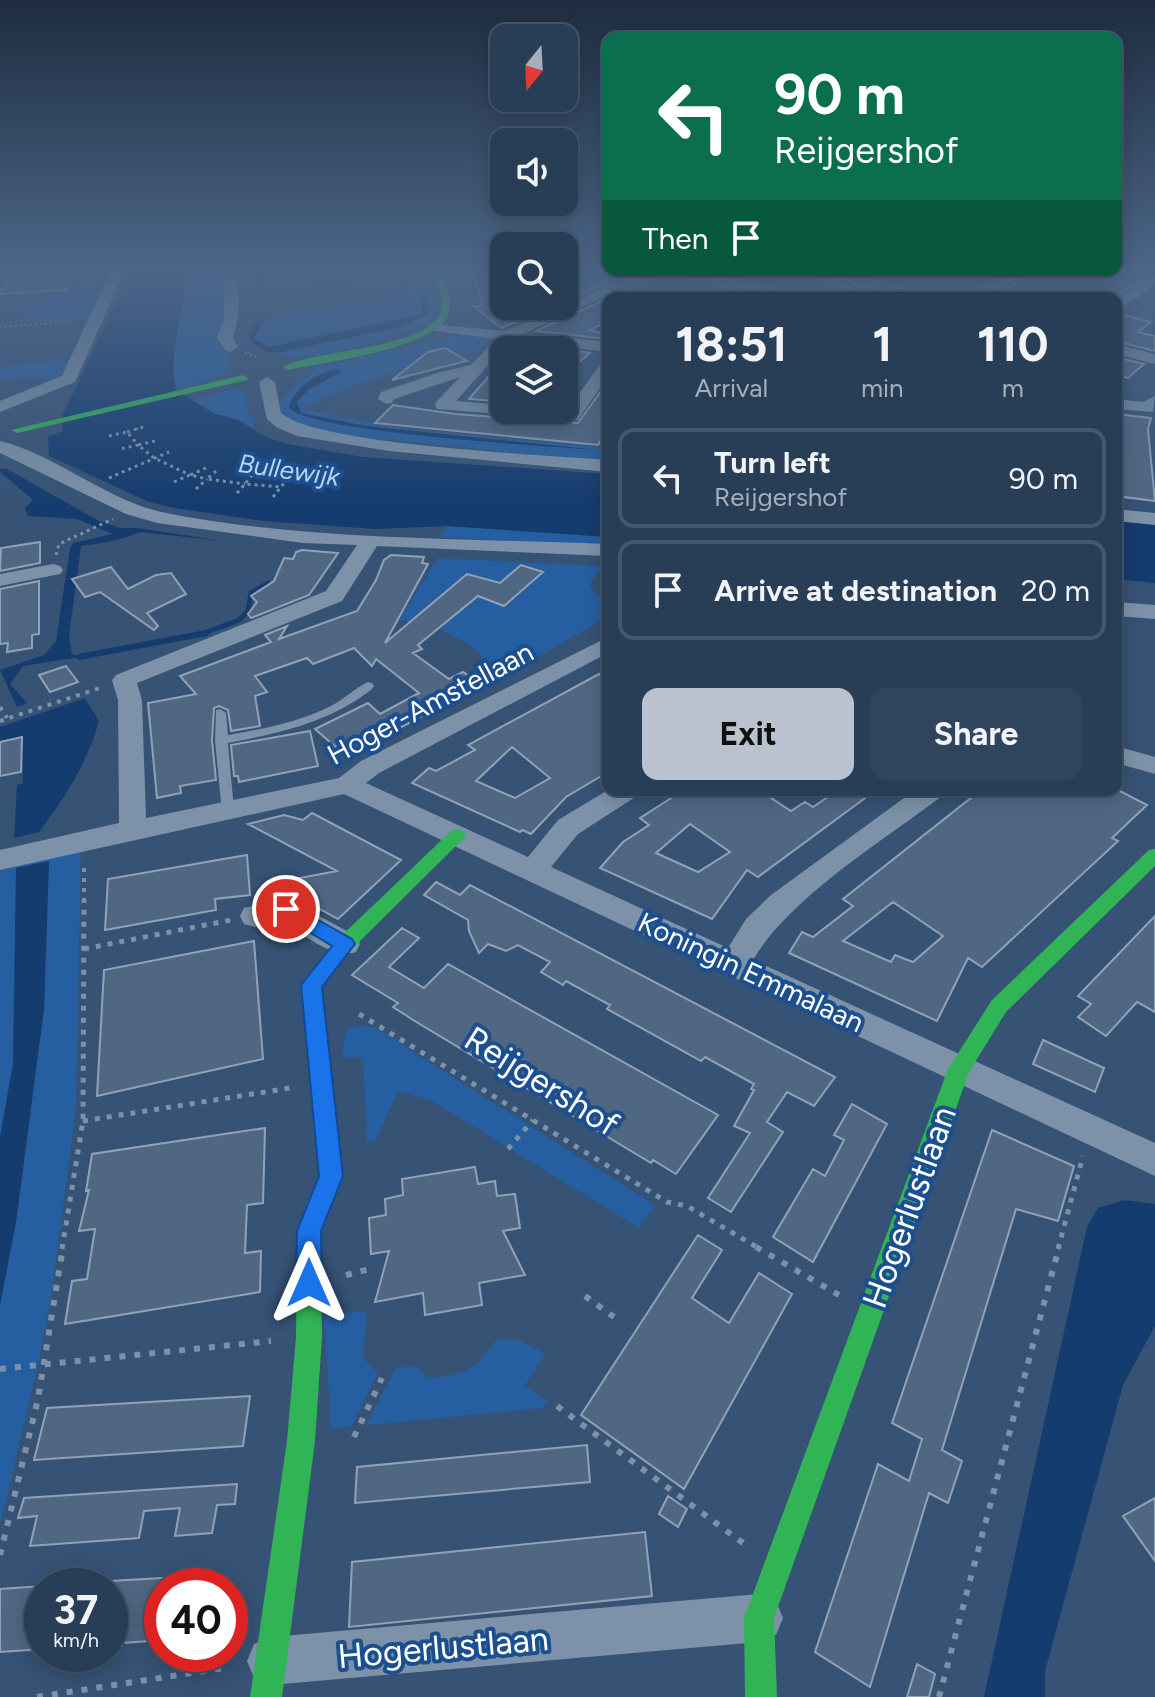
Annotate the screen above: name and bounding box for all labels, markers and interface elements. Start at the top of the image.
north arrow [490,24,578,112]
map controls [490,24,578,424]
text: 90 m [774,61,905,128]
icon: left [642,64,746,168]
button: sound [490,128,578,216]
text: Reijgershof [774,129,958,172]
icon: arrive [724,216,768,260]
text: Then [642,220,708,257]
button: search [490,232,578,320]
text: 18:51 [675,315,788,373]
text: 1 [872,315,892,373]
text: 110 [977,315,1049,373]
button: layers [490,336,578,424]
text: Arrival [695,372,768,404]
text: min [861,372,904,404]
text: m [1002,372,1024,404]
text: Turn left [714,444,831,481]
water label: Bullewijk [236,447,343,493]
icon: left [646,456,690,500]
text: 90 m [1009,460,1078,497]
text: Reijgershof [714,481,847,513]
icon: arrive [646,568,690,612]
text: Arrive at destination [714,572,997,609]
text: 20 m [1021,572,1090,609]
street label: Hoger-Amstellaan [321,634,539,772]
button: Exit [642,688,854,780]
button: Share [870,688,1082,780]
pin [252,875,320,943]
icon: arrive [264,887,308,931]
street label: Koningin Emmalaan [633,905,869,1039]
street label: Reijgershof [457,1018,627,1145]
street label: Hogerlustlaan [854,1101,965,1314]
position arrow [267,1241,351,1325]
speed limit sign: 40 [144,1568,248,1672]
text: 37 [54,1586,98,1634]
street label: Hogerlustlaan [336,1618,550,1677]
text: km/h [53,1628,99,1652]

